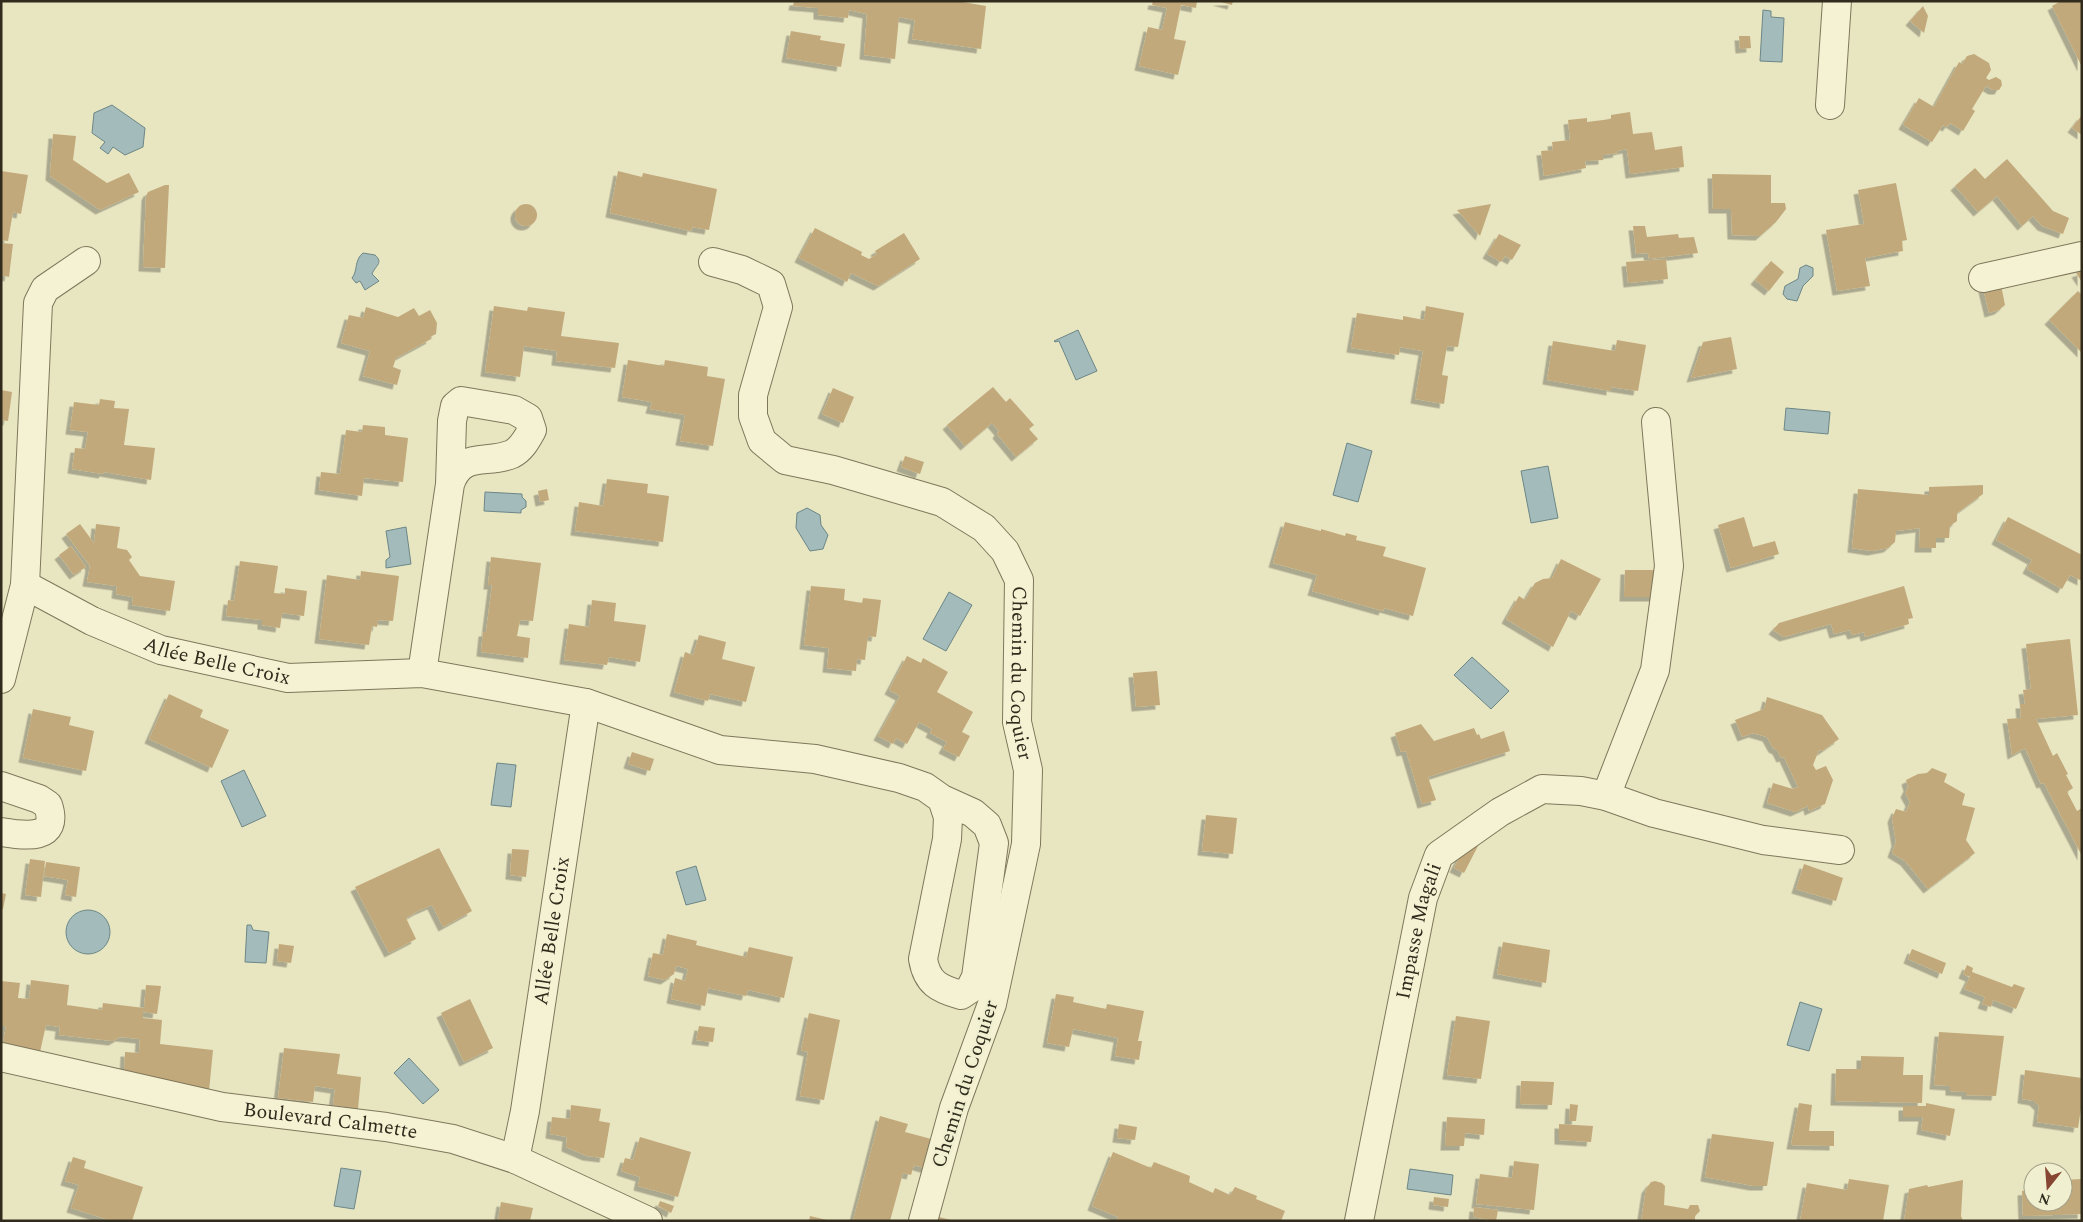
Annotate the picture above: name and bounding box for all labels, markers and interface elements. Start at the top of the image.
street label: Chemin du Coquier [1002,586,1040,763]
street label: Allée Belle Croix [139,629,293,693]
street label: Allée Belle Croix [526,855,578,1007]
street label: Impasse Magali [1388,859,1450,1002]
street label: Chemin du Coquier [924,996,1006,1172]
street label: Boulevard Calmette [242,1095,420,1147]
north arrow [2023,1162,2073,1212]
text: N [2036,1187,2053,1211]

